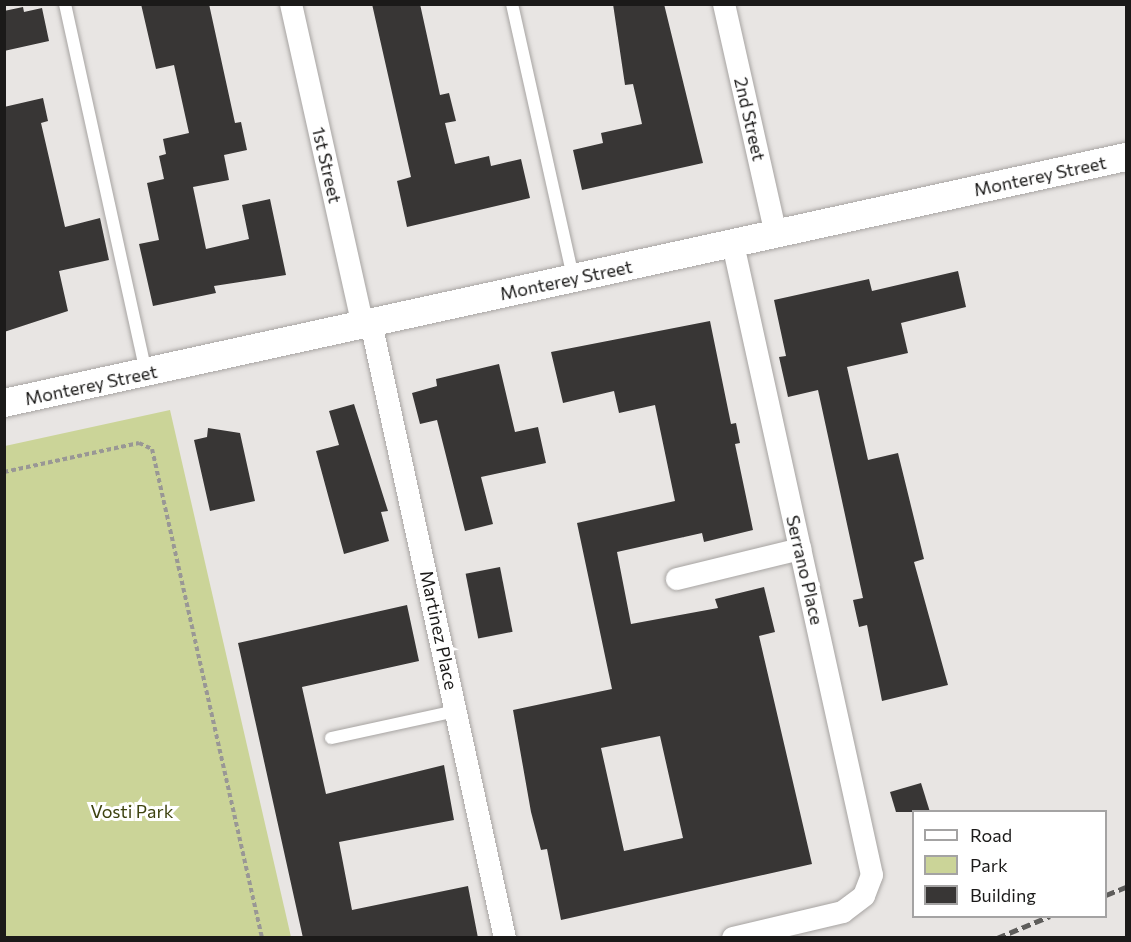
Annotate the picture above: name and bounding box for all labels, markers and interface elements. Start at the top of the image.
street label: 2nd Street [730,75,770,163]
street label: 1st Street [308,125,346,205]
street label: Monterey Street [972,151,1108,201]
street label: Monterey Street [498,255,634,305]
street label: Monterey Street [23,360,159,410]
street label: Serrano Place [782,513,828,627]
street label: Martinez Place [416,568,462,692]
park label: Vosti Park [91,800,173,822]
legend [912,810,1107,918]
text: Road [970,824,1012,846]
text: Park [970,854,1008,876]
text: Building [970,884,1036,906]

